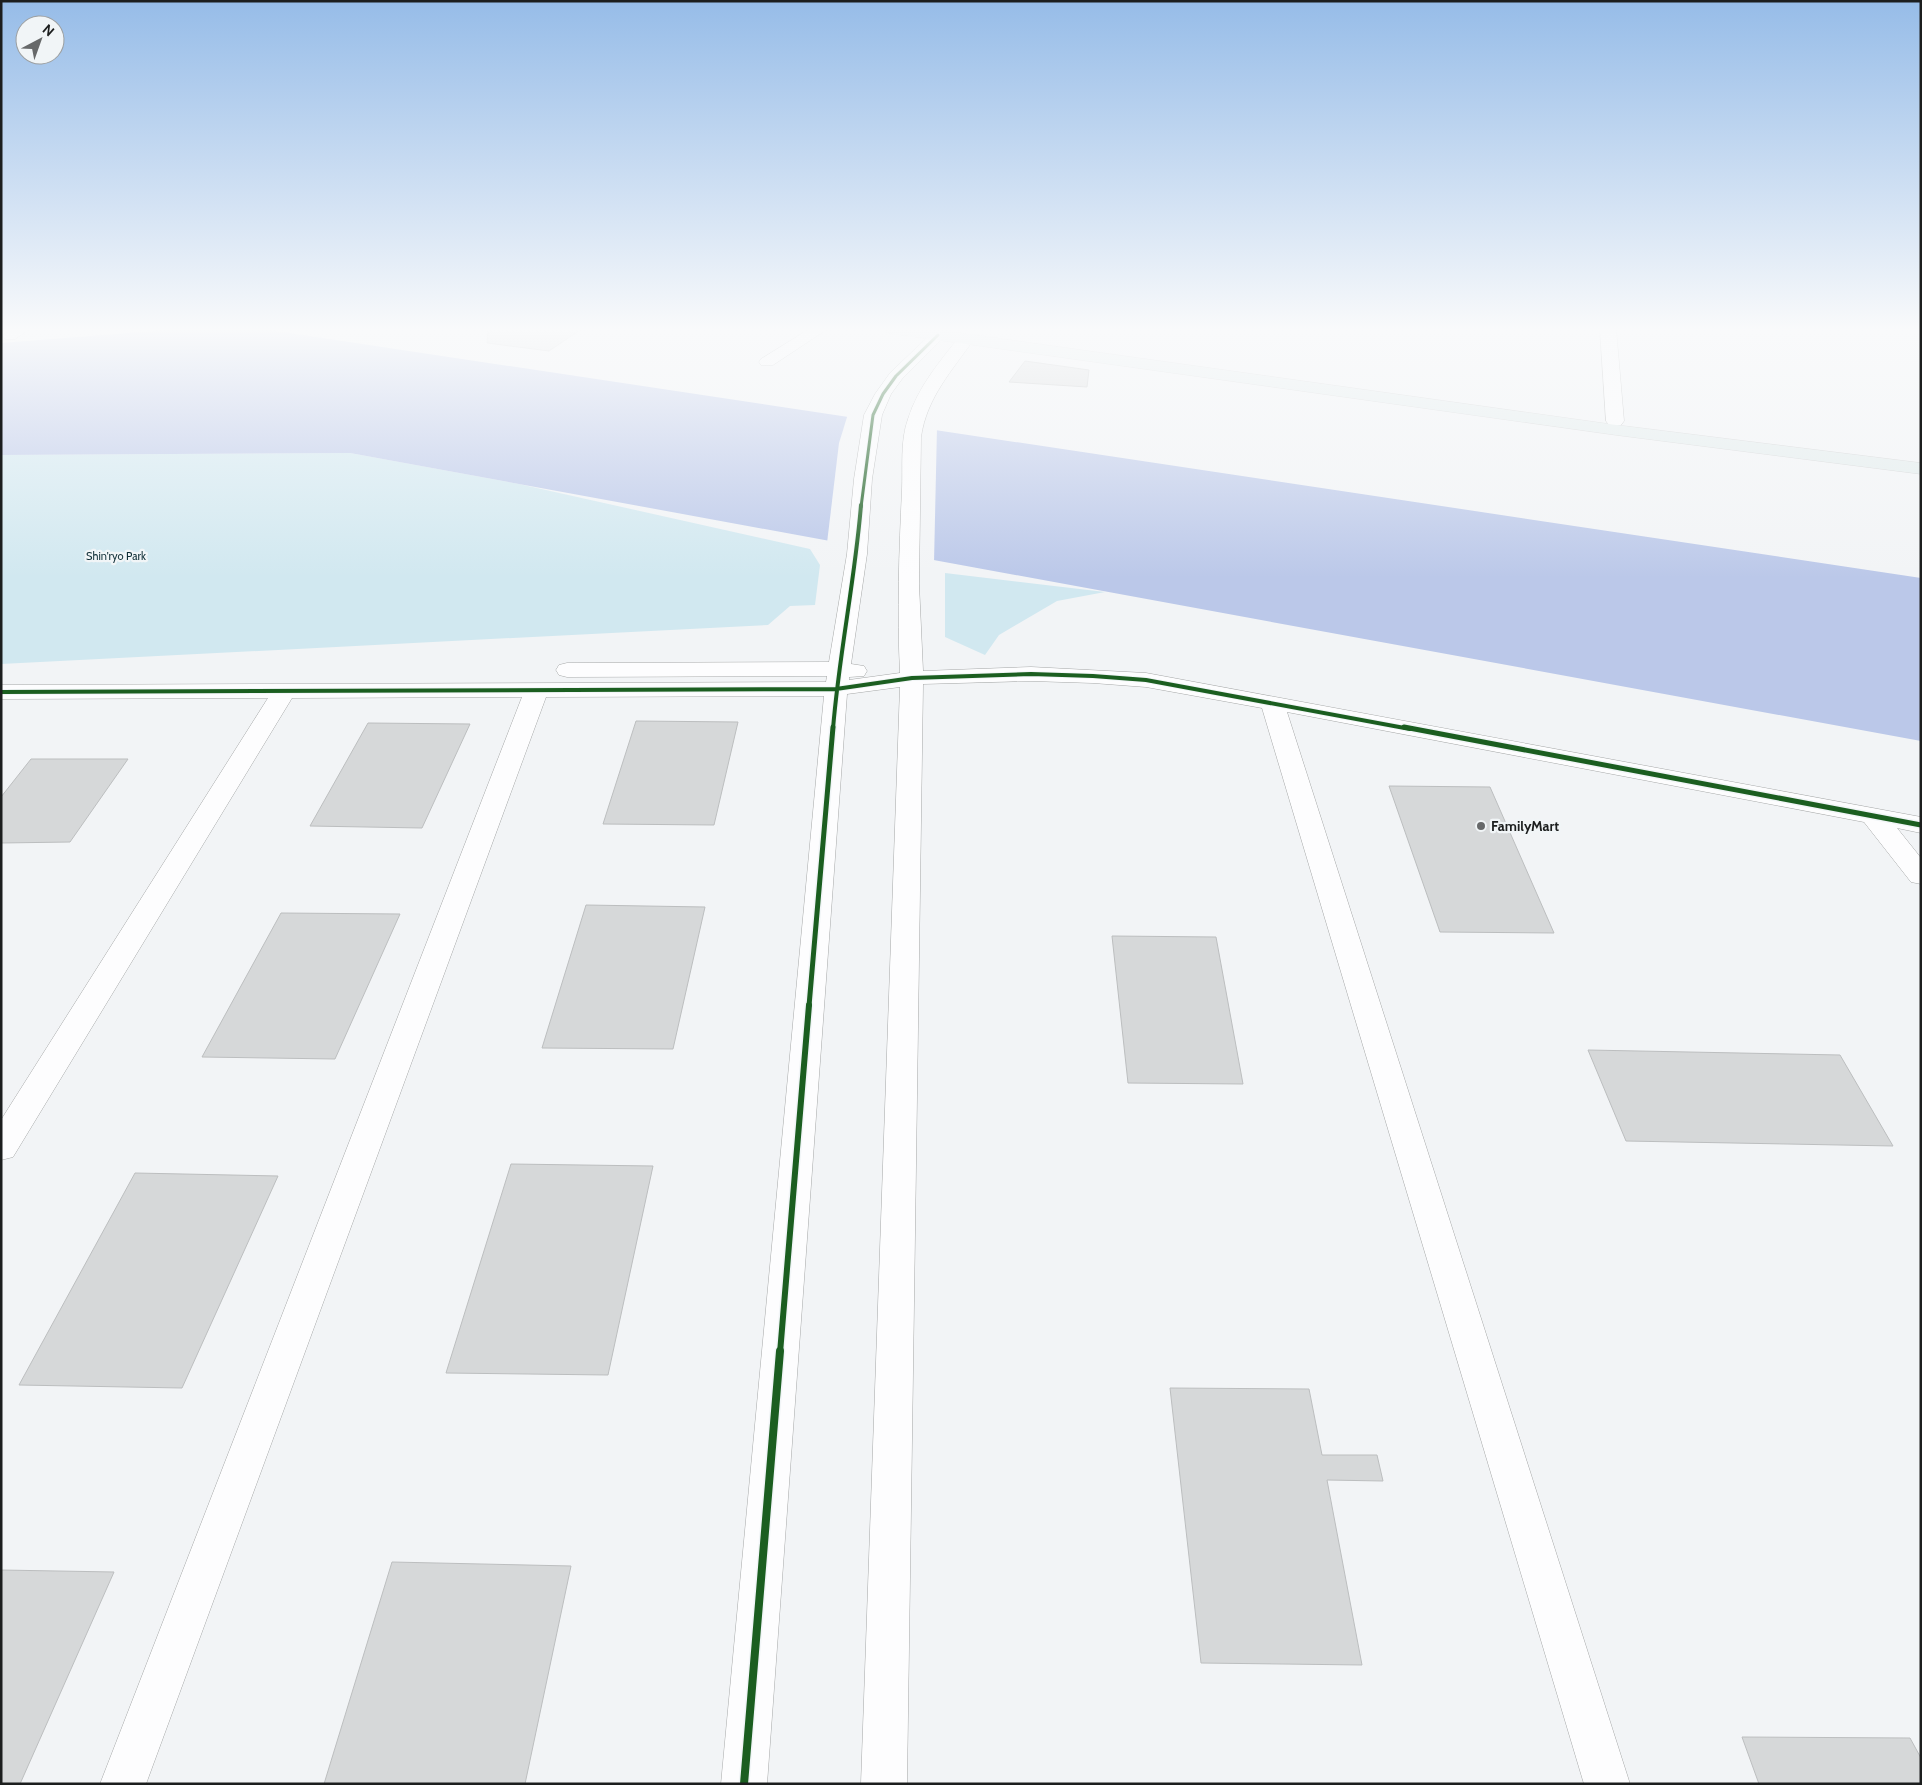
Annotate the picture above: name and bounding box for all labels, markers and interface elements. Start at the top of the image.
north arrow [15,15,65,65]
text: N [39,20,58,40]
park label: Shin'ryo Park [86,549,146,563]
place label: FamilyMart [1491,817,1559,835]
marker: FamilyMart [1475,820,1487,832]

